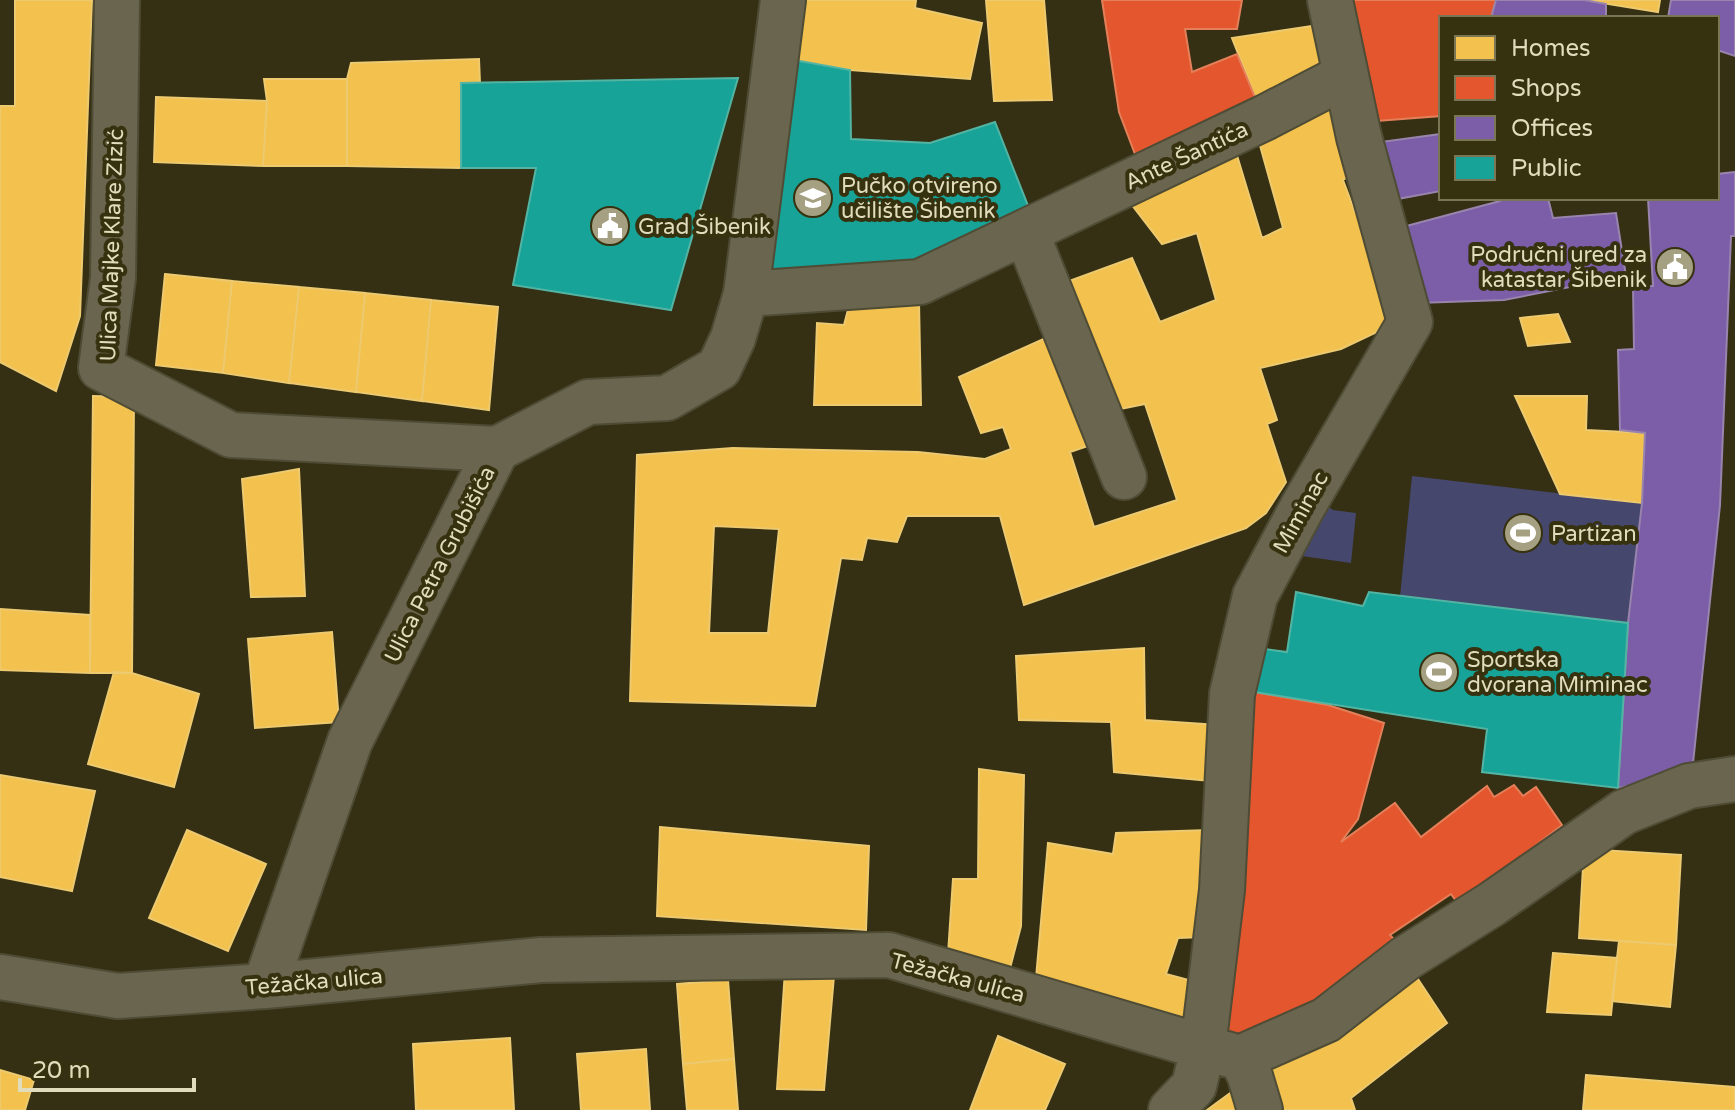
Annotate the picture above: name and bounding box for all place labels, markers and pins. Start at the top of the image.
place label: Pučko otvireno učilište Šibenik [841,173,998,224]
school or university icon: Pučko otvireno učilište Šibenik [792,177,834,219]
public building icon: Grad Šibenik [589,205,631,247]
place label: Grad Šibenik [638,213,771,240]
place label: Područni ured za katastar Šibenik [1470,242,1647,293]
public building icon: Područni ured za katastar Šibenik [1654,246,1696,288]
sports icon: Partizan [1502,512,1544,554]
place label: Partizan [1551,521,1637,547]
place label: Sportska dvorana Miminac [1467,647,1648,698]
sports icon: Sportska dvorana Miminac [1418,651,1460,693]

